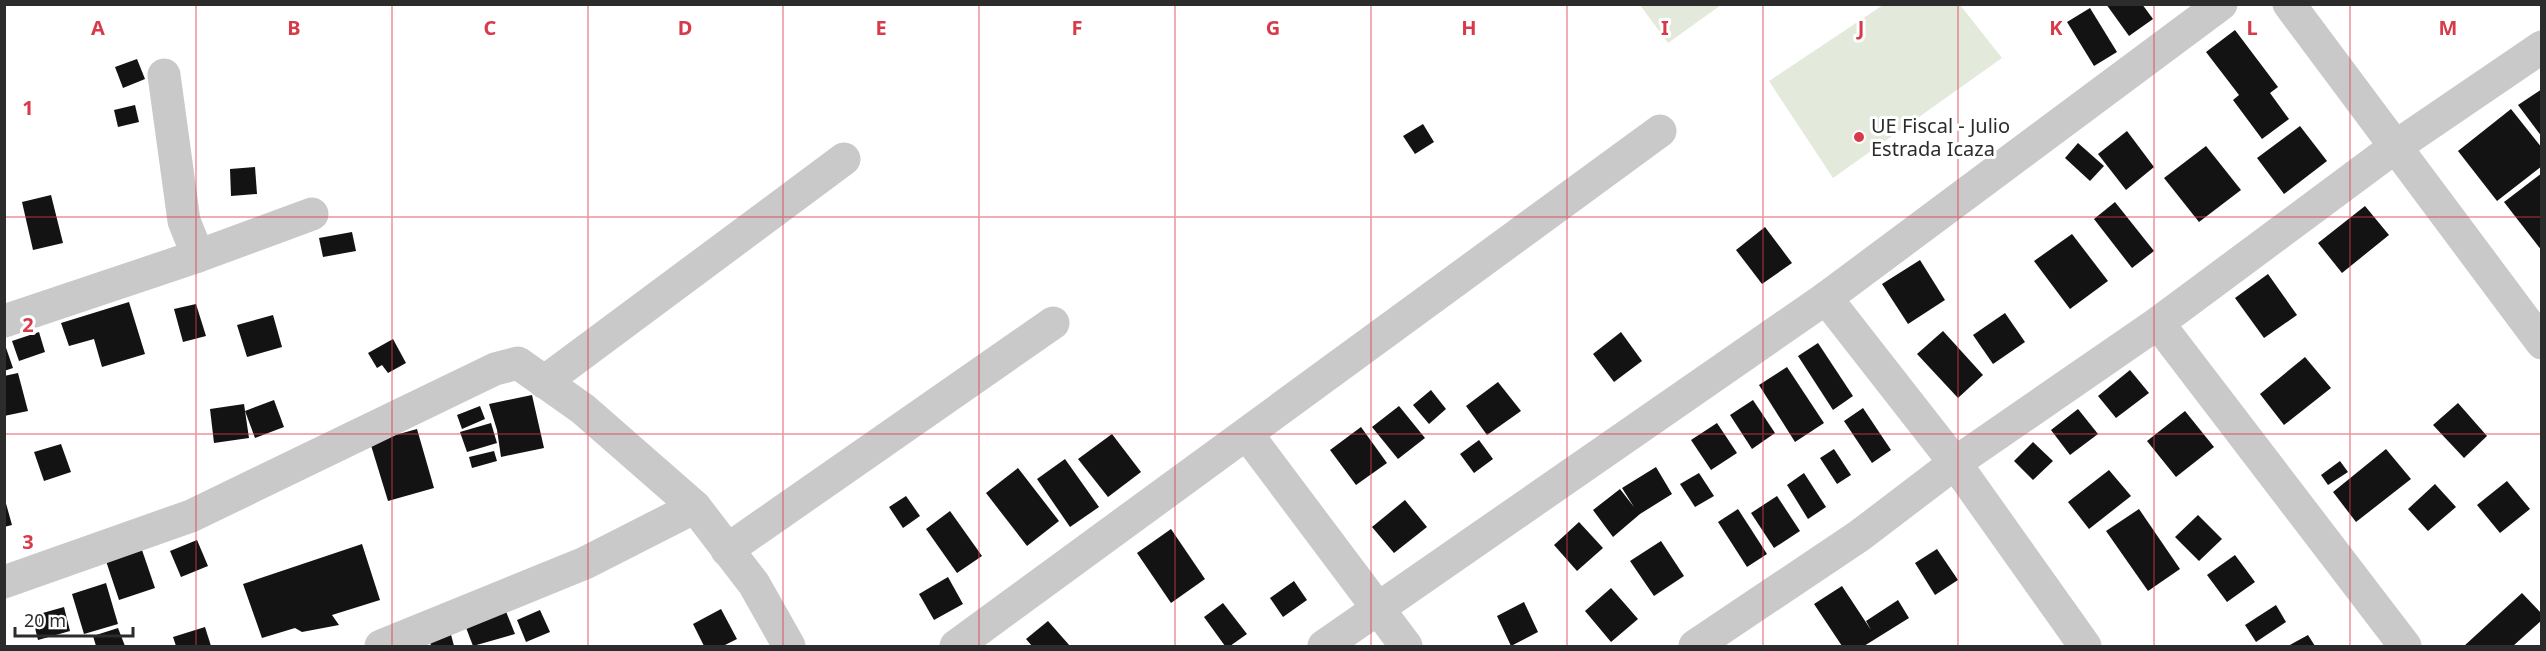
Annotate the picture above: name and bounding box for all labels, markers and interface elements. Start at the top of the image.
text: A [91,14,105,41]
text: B [287,14,301,41]
text: C [484,14,497,41]
text: D [678,14,692,41]
text: E [875,14,887,41]
text: F [1072,14,1082,41]
text: G [1266,14,1280,41]
text: H [1461,14,1477,41]
text: I [1661,14,1669,41]
text: J [1856,14,1864,41]
text: K [2049,14,2063,41]
text: L [2246,14,2258,41]
text: M [2439,14,2457,41]
text: 1 [22,94,34,121]
place label: UE Fiscal - Julio Estrada Icaza [1871,112,2010,162]
marker: UE Fiscal - Julio Estrada Icaza [1852,130,1866,144]
text: 2 [22,311,34,338]
text: 3 [22,528,34,555]
scale bar [15,600,134,638]
text: 20 m [24,608,66,632]

